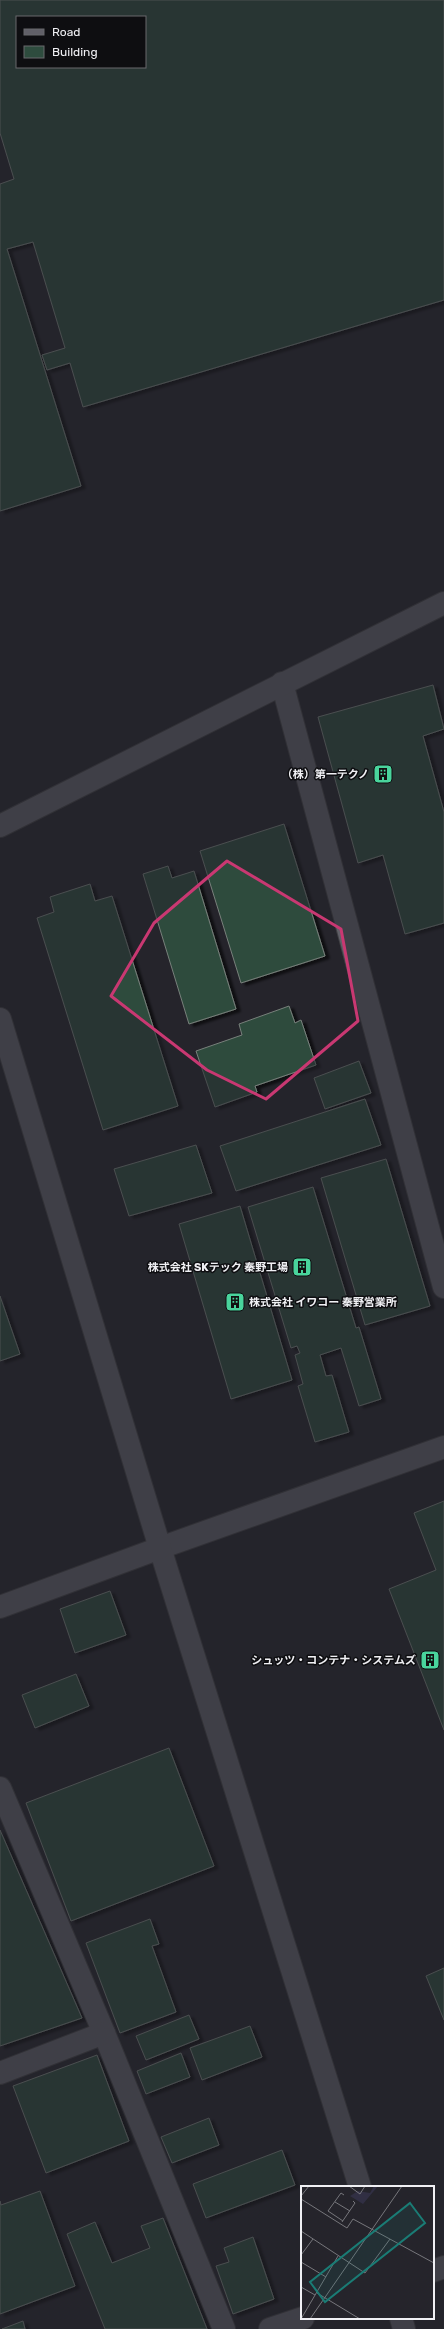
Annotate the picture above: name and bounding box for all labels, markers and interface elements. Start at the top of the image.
legend [16,16,146,68]
text: Road [52,25,80,39]
text: Building [52,45,98,59]
building icon: （株）第一テクノ [372,763,394,785]
place label: （株）第一テクノ [282,768,369,781]
building icon: 株式会社 SKテック 秦野工場 [291,1256,313,1278]
place label: 株式会社 SKテック 秦野工場 [148,1261,288,1274]
building icon: 株式会社 イワコー 秦野営業所 [224,1291,246,1313]
place label: 株式会社 イワコー 秦野営業所 [249,1296,397,1309]
building icon: シュッツ・コンテナ・システムズ [419,1649,441,1671]
place label: シュッツ・コンテナ・システムズ [251,1654,416,1667]
inset map [301,2186,434,2319]

